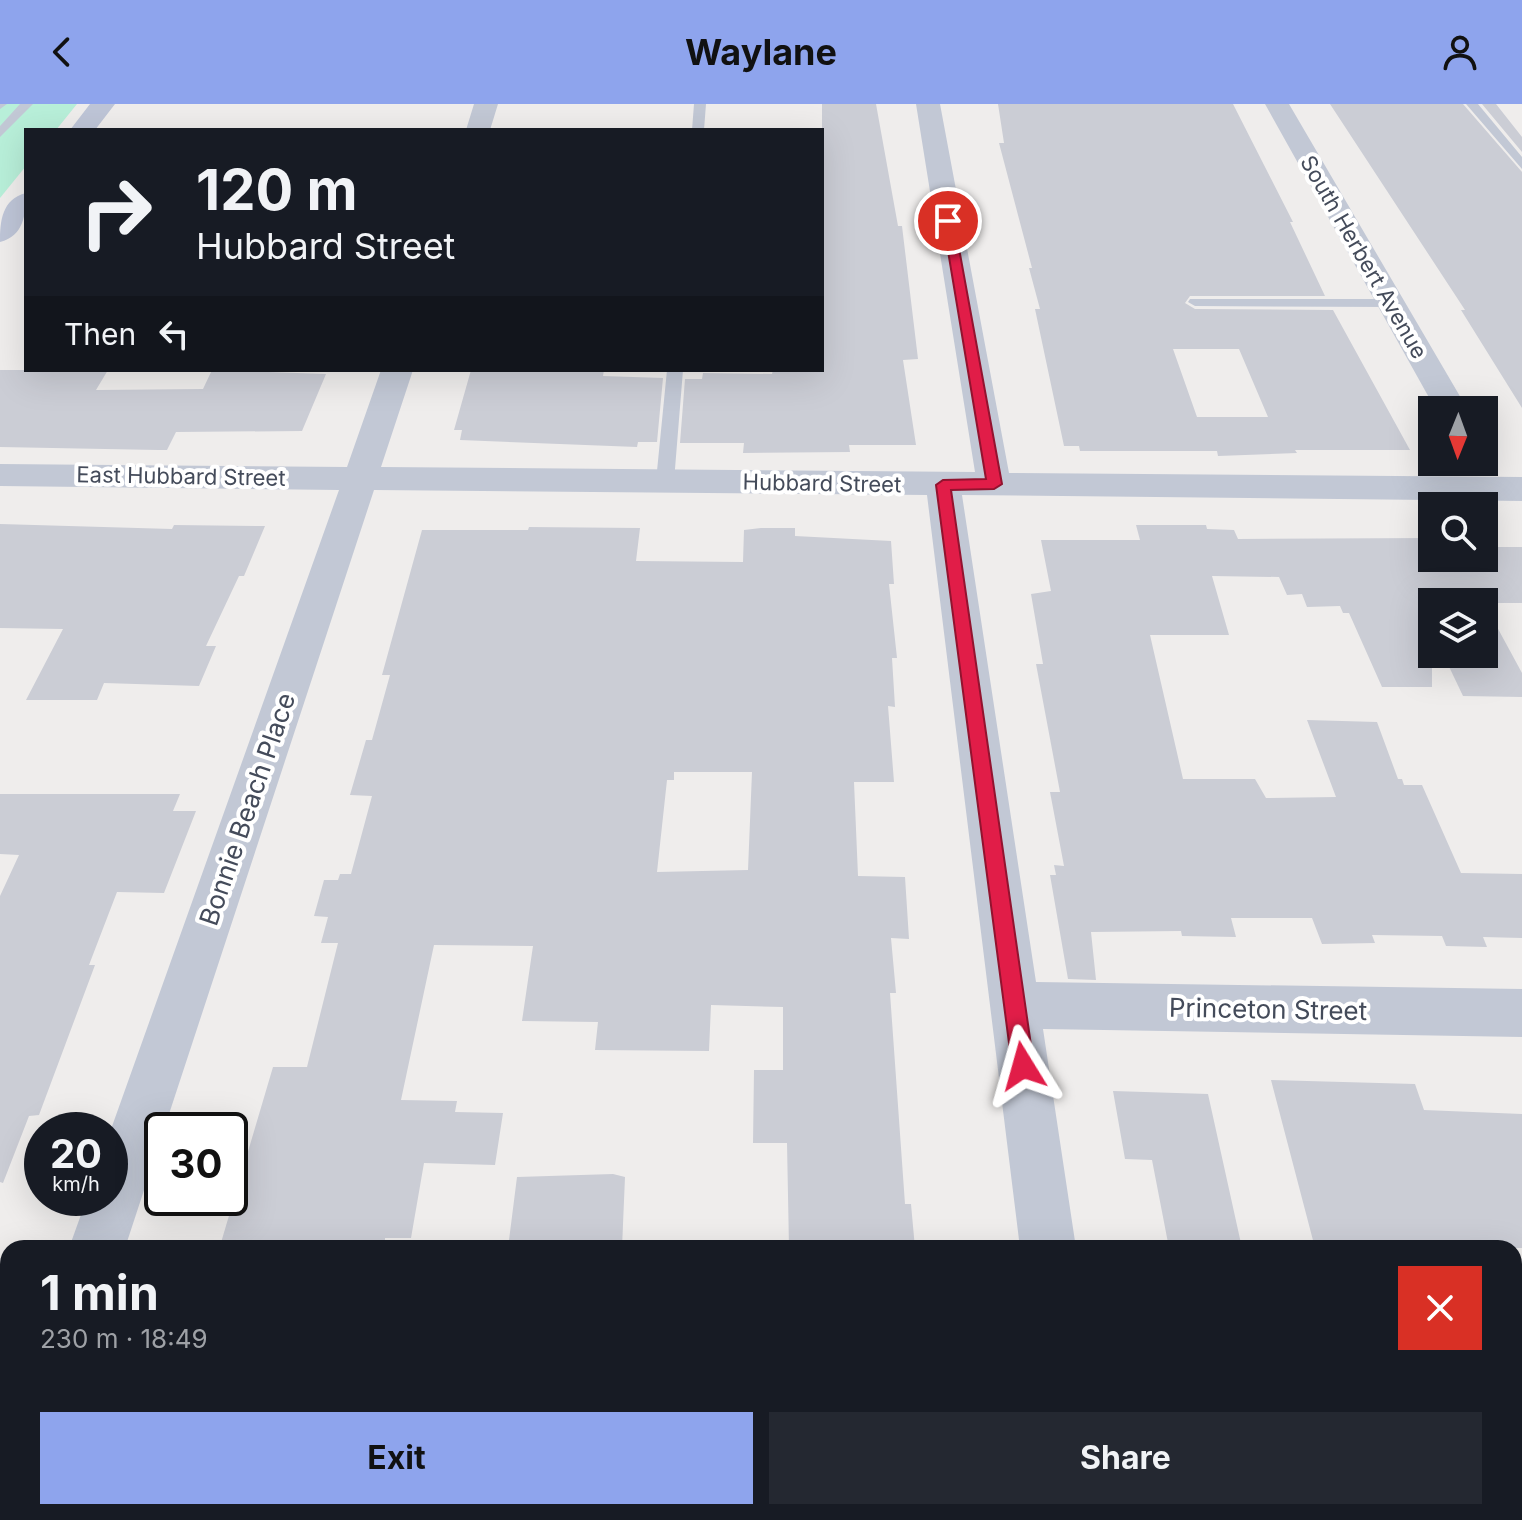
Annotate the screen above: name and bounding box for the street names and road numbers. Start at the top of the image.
street label: South Herbert Avenue [1295,151,1433,363]
street label: East Hubbard Street [76,461,286,491]
street label: Hubbard Street [743,469,901,497]
street label: Bonnie Beach Place [193,689,301,929]
street label: Princeton Street [1169,992,1367,1026]

